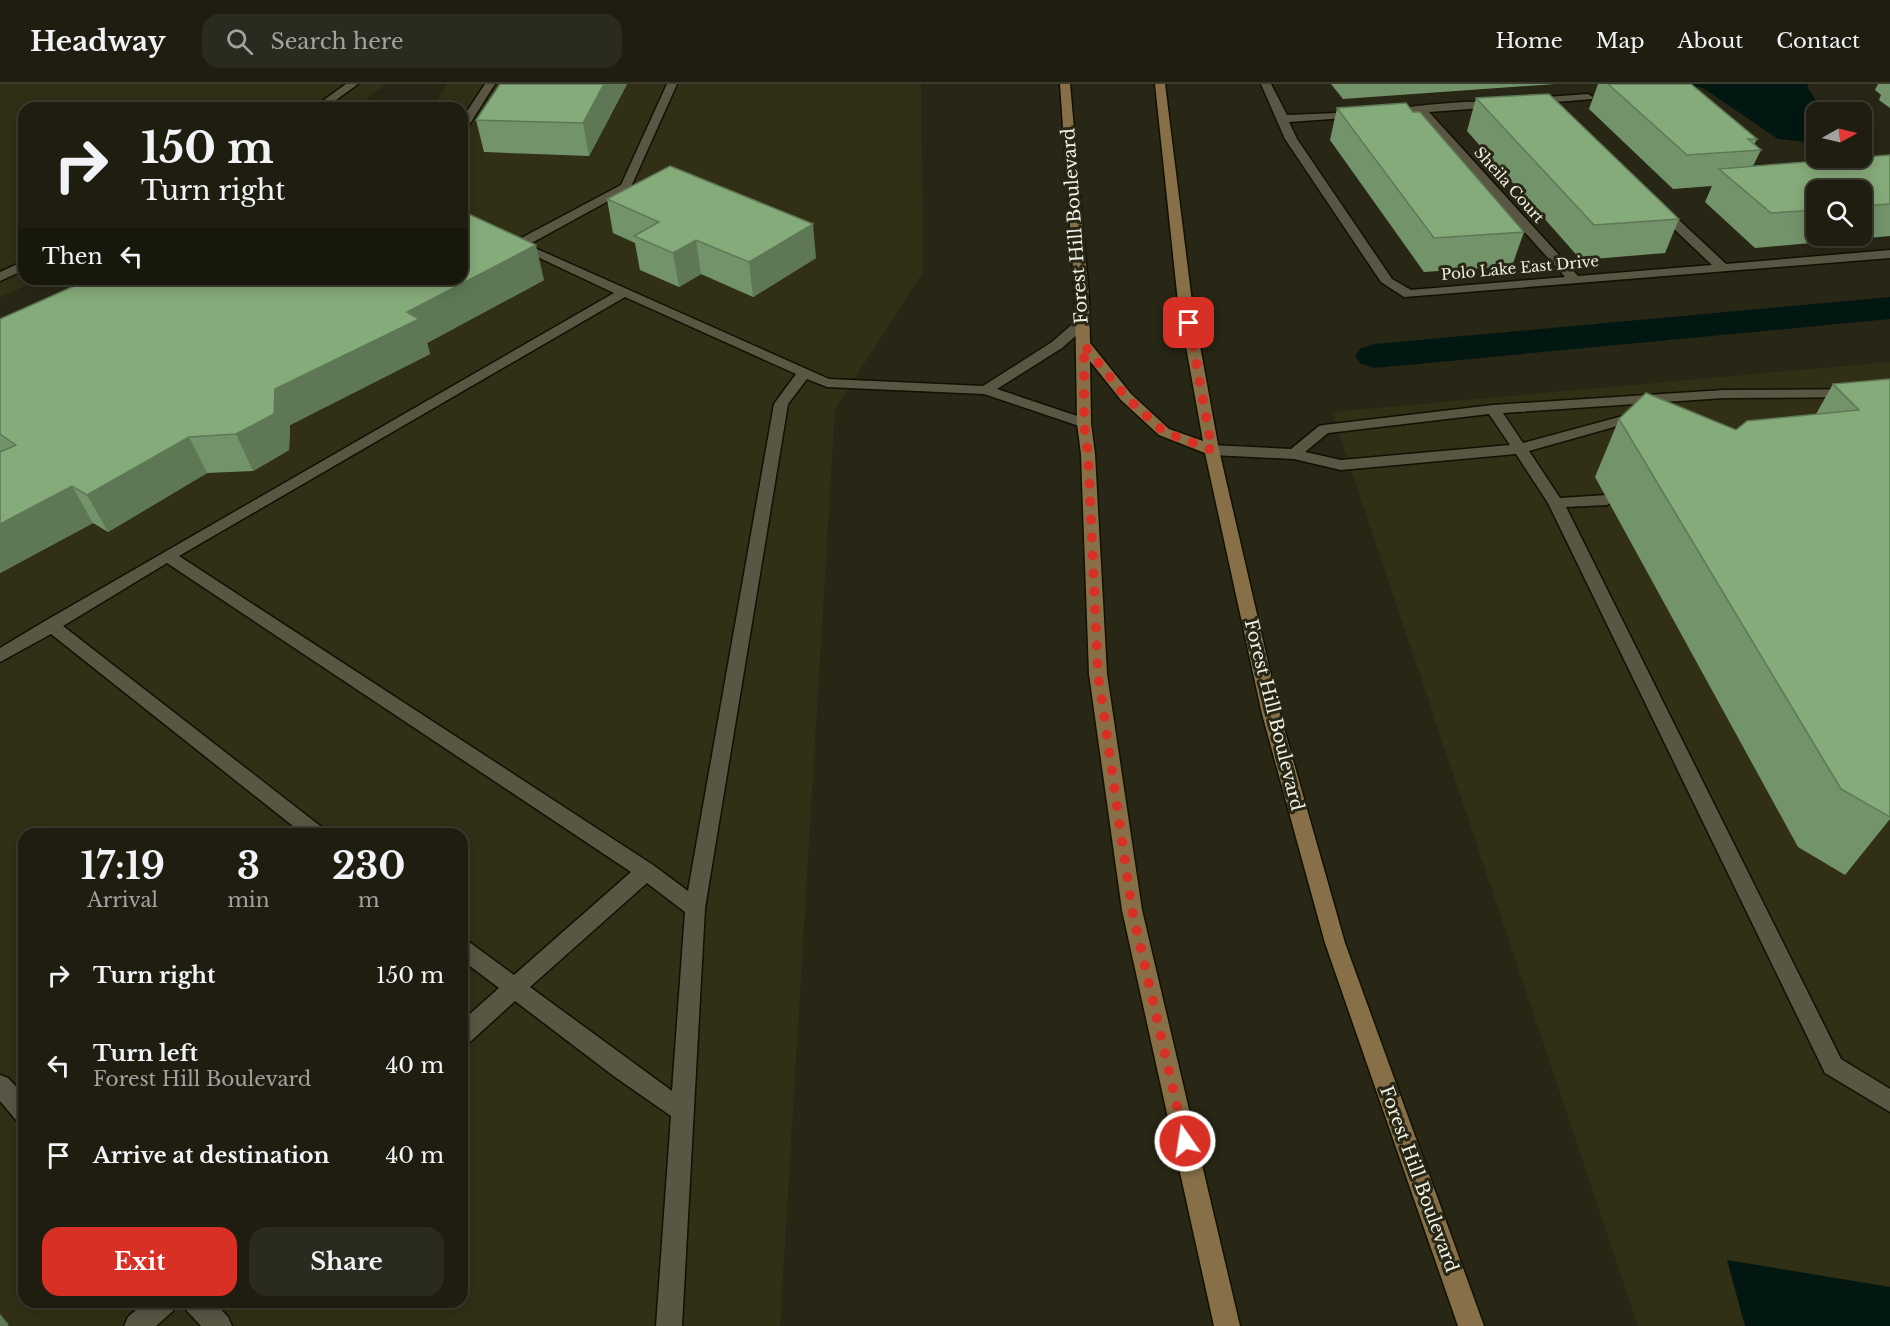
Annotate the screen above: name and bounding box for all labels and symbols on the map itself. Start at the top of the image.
north arrow [1806,102,1872,168]
street label: Forest Hill Boulevard [1057,127,1093,325]
street label: Sheila Court [1470,143,1549,227]
street label: Polo Lake East Drive [1440,251,1600,284]
pin [1163,297,1214,348]
street label: Forest Hill Boulevard [1240,617,1308,813]
street label: Forest Hill Boulevard [1375,1083,1463,1275]
position arrow [1153,1109,1217,1173]

